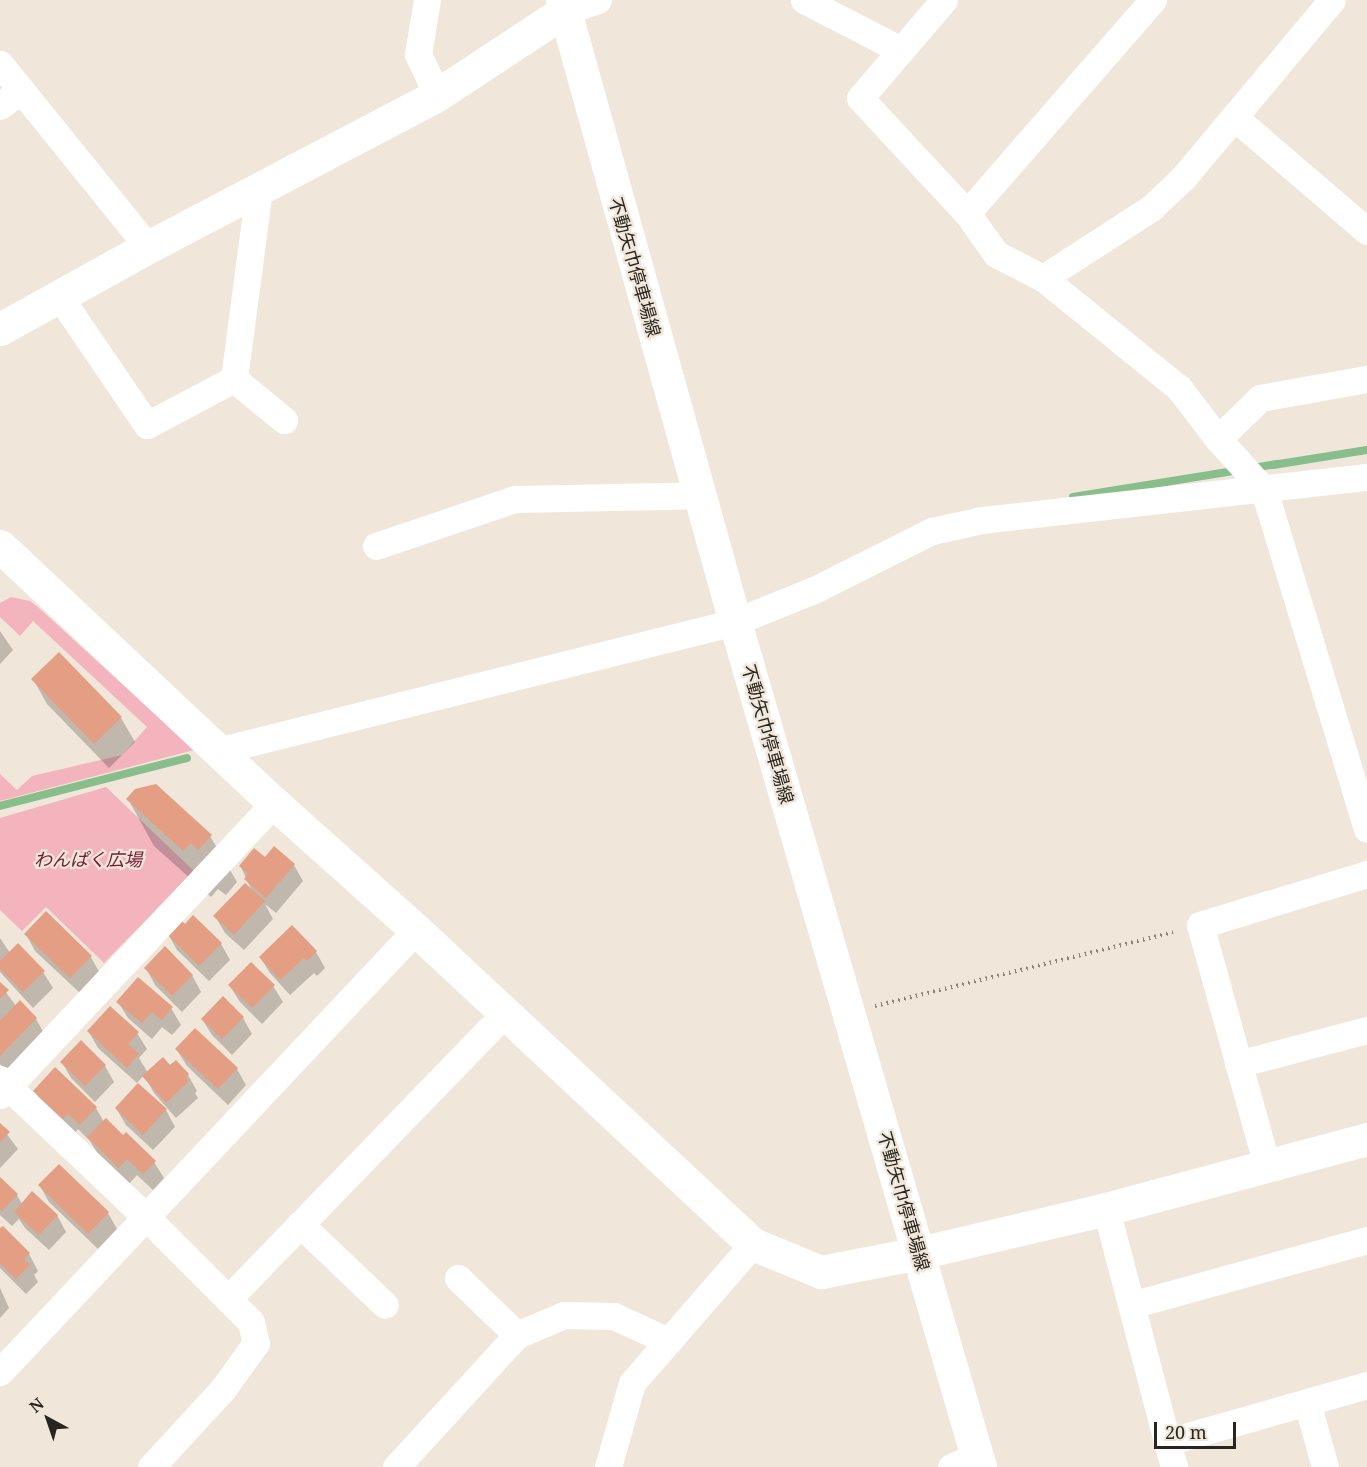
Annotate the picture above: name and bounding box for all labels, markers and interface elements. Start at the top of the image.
street label: 不動矢巾停車場線 [605,195,665,339]
street label: 不動矢巾停車場線 [738,662,798,806]
park label: わんぱく広場 [34,848,142,870]
street label: 不動矢巾停車場線 [874,1129,934,1273]
north arrow [18,1389,78,1449]
text: N [25,1393,48,1418]
scale bar [1157,1410,1240,1448]
text: 20 m [1165,1420,1207,1444]

